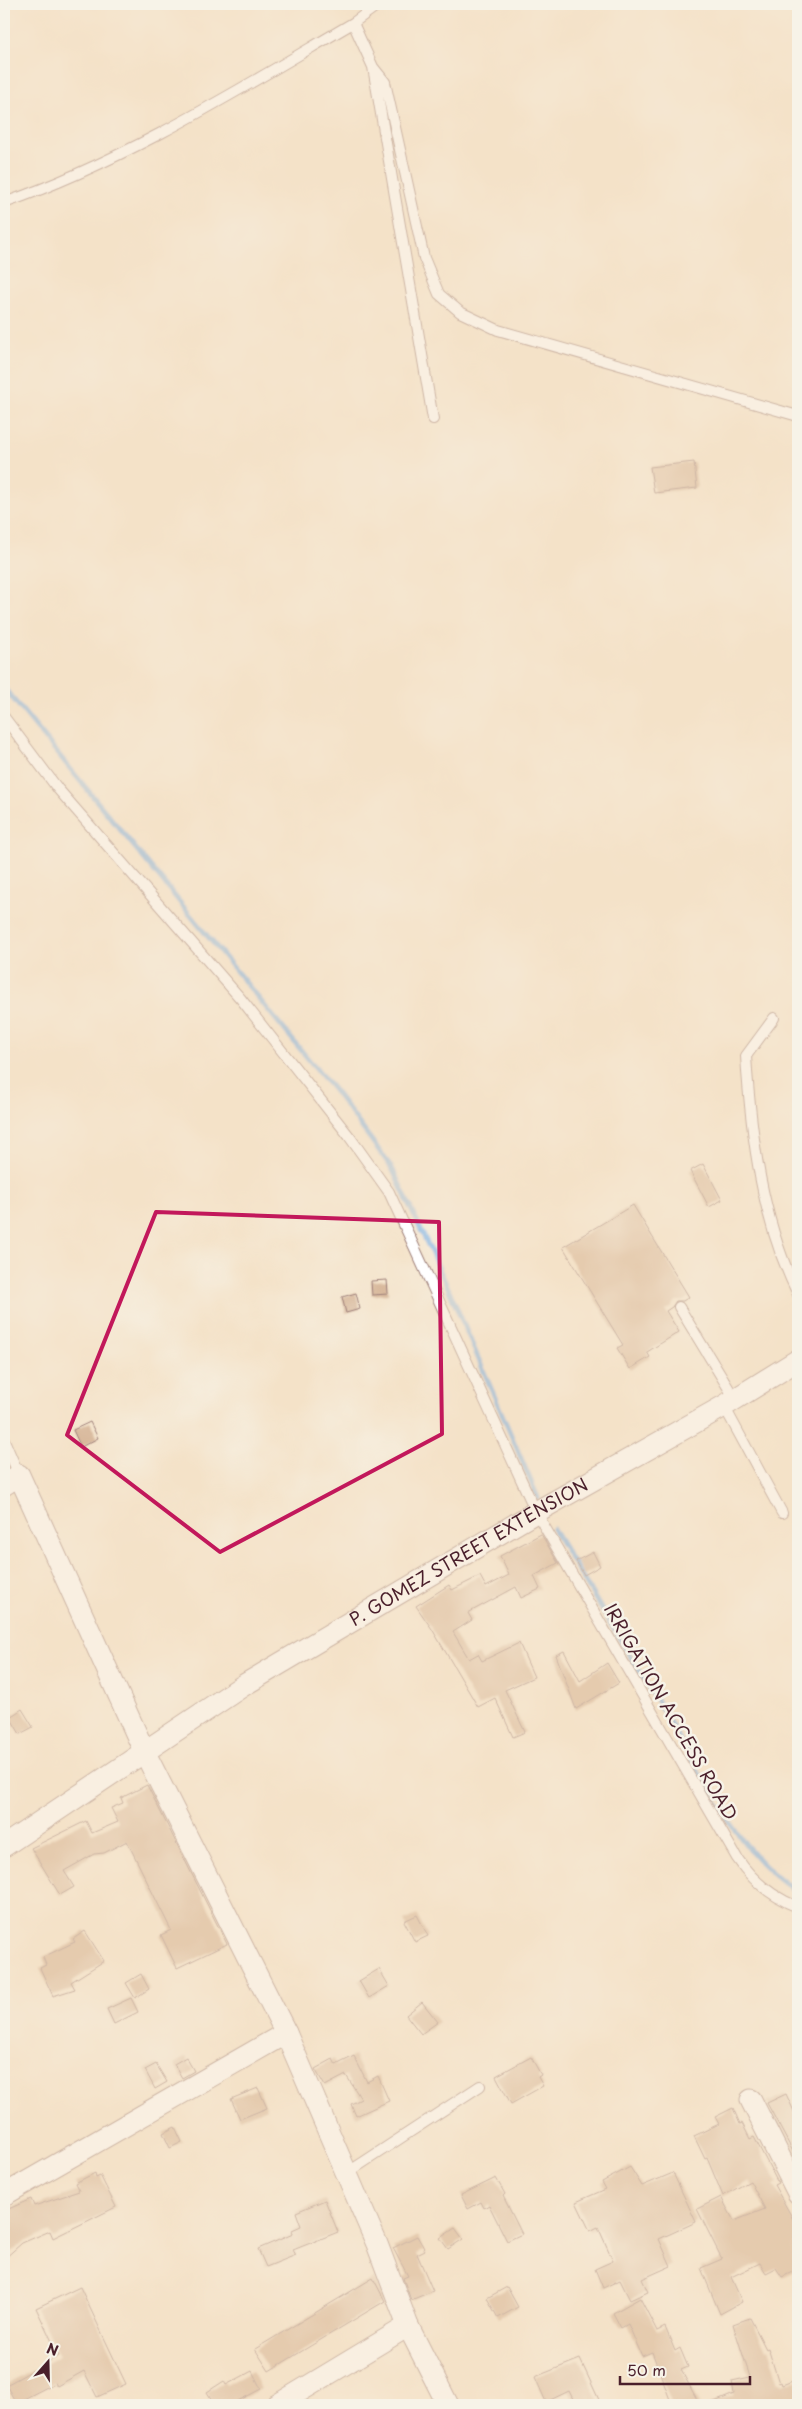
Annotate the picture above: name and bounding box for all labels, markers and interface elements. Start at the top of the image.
street label: P. GOMEZ STREET EXTENSION [344,1470,592,1632]
street label: IRRIGATION ACCESS ROAD [598,1598,745,1825]
north arrow [22,2336,72,2386]
text: N [44,2338,61,2361]
scale bar [620,2354,750,2386]
text: 50 m [627,2358,666,2381]

